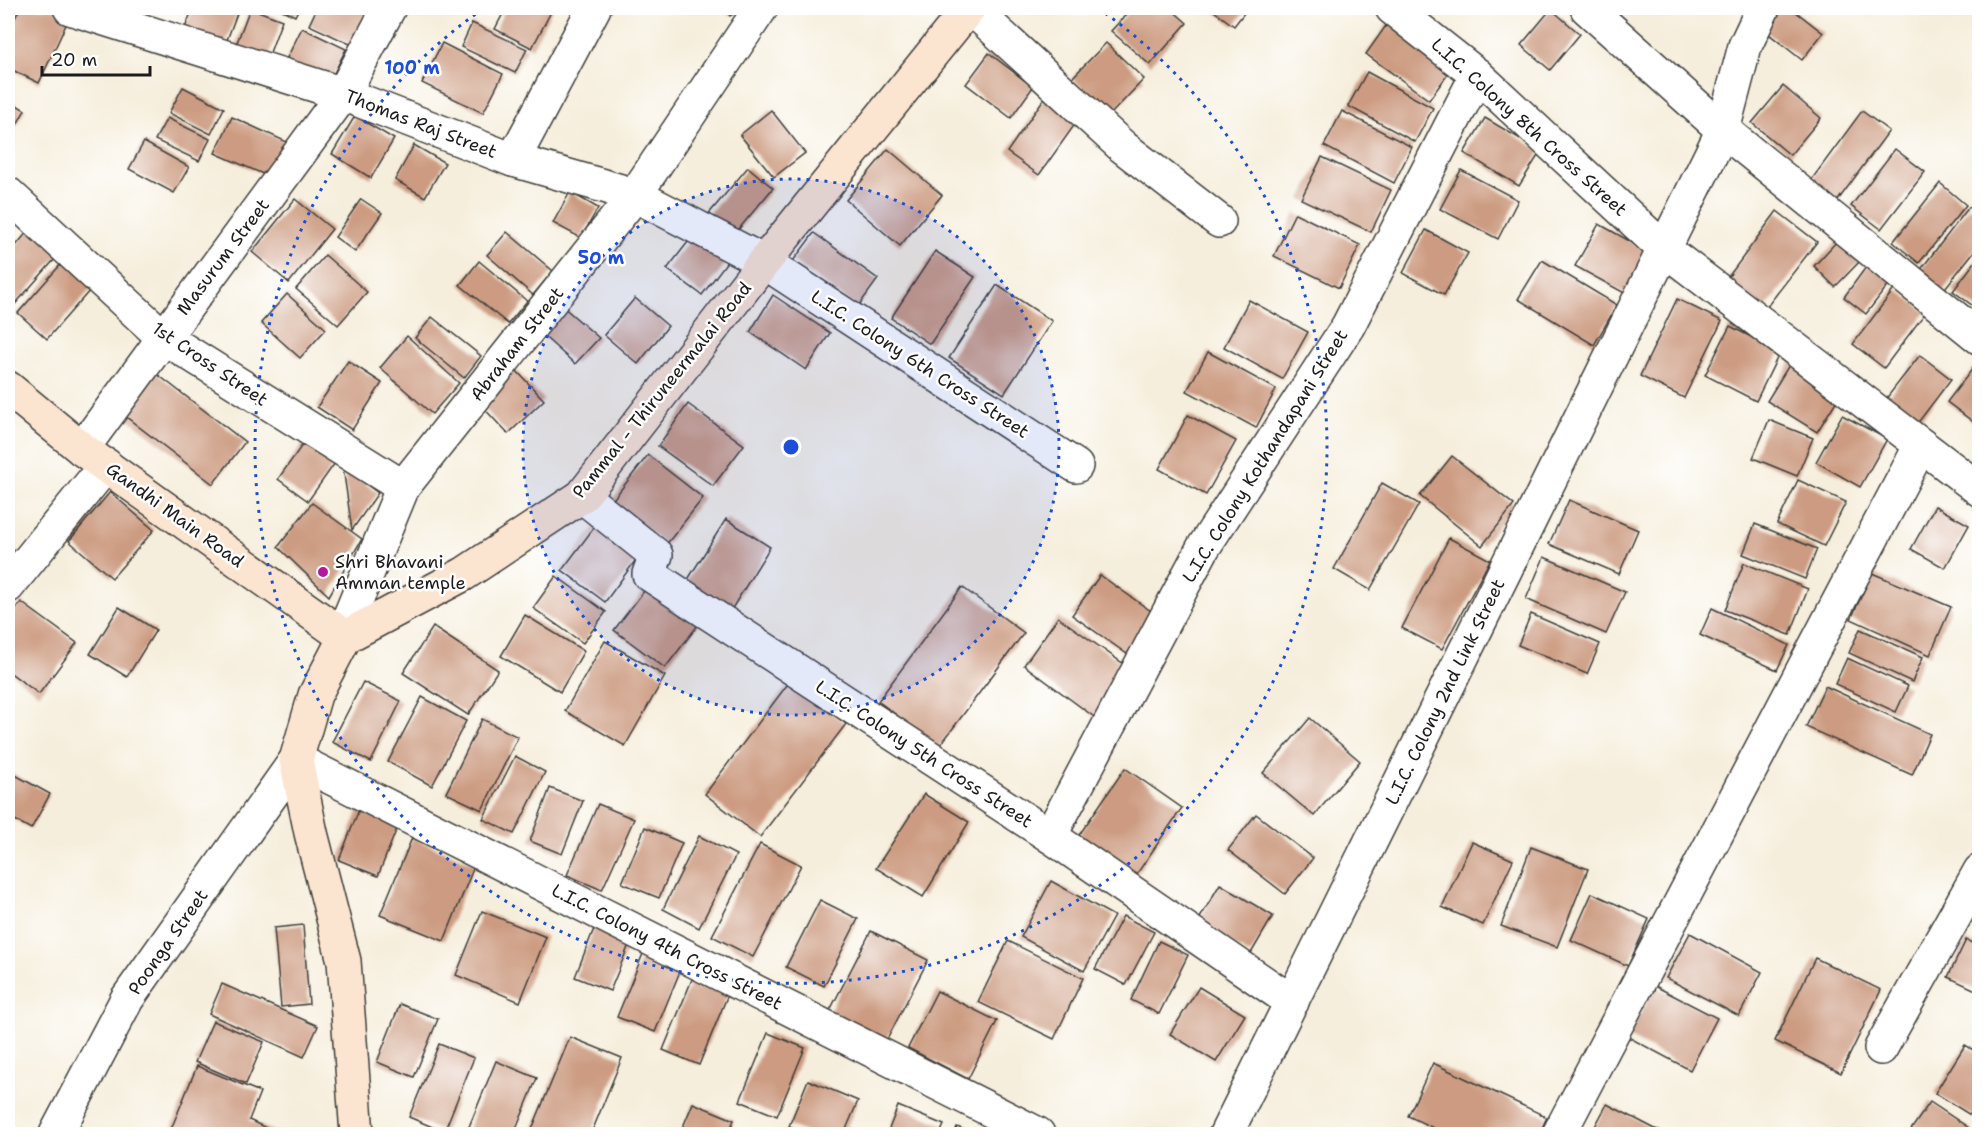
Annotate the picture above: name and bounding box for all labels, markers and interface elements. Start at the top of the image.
street label: L.I.C. Colony 8th Cross Street [1426,33,1632,222]
scale bar [42,39,150,77]
text: 20 m [51,48,97,72]
text: 100 m [384,56,440,80]
street label: Thomas Raj Street [342,84,500,164]
street label: Masurum Street [171,194,275,320]
text: 50 m [578,246,625,270]
street label: Pammal - Thiruneermalai Road [567,277,757,503]
street label: Abraham Street [465,282,569,406]
street label: L.I.C. Colony 6th Cross Street [806,284,1034,444]
street label: 1st Cross Street [148,316,273,412]
street label: L.I.C. Colony Kothandapani Street [1177,325,1353,587]
centre of rings [781,437,801,457]
street label: Gandhi Main Road [101,457,249,573]
place label: Shri Bhavani Amman temple [335,550,466,595]
marker: Shri Bhavani Amman temple [316,565,330,579]
street label: L.I.C. Colony 2nd Link Street [1380,575,1510,809]
street label: L.I.C. Colony 5th Cross Street [811,675,1037,833]
street label: L.I.C. Colony 4th Cross Street [548,878,787,1016]
street label: Poonga Street [123,884,213,1000]

